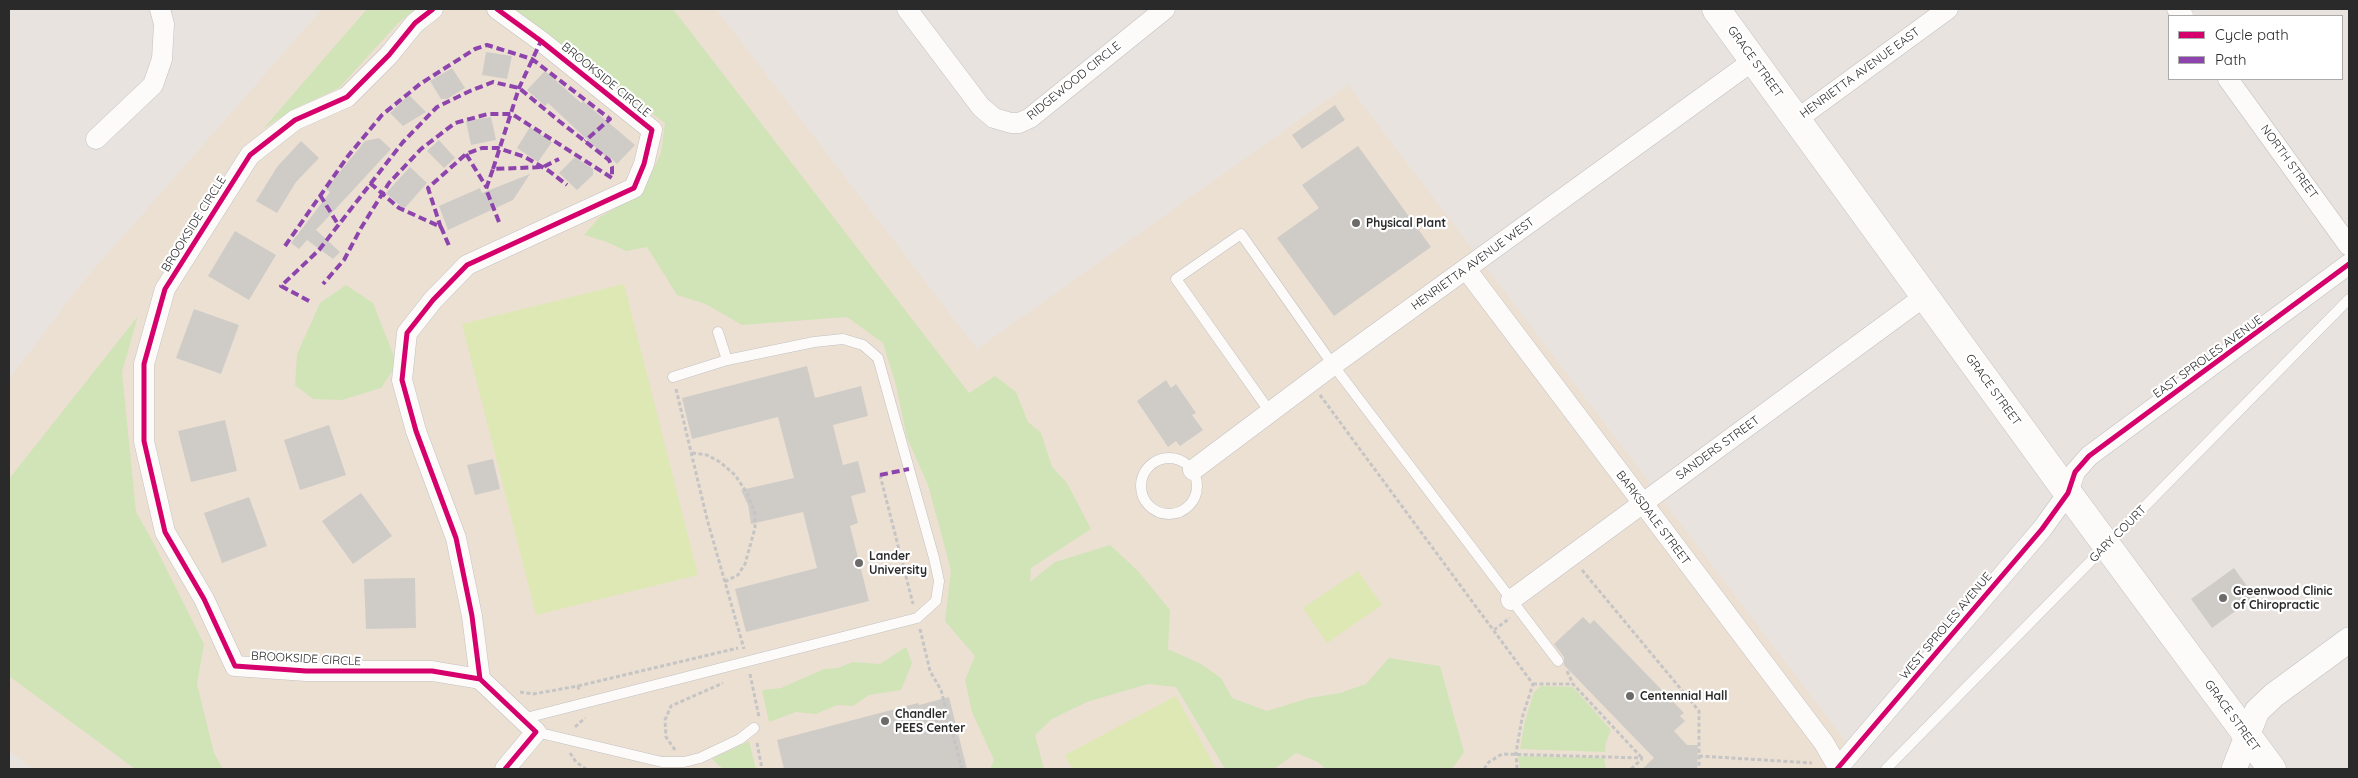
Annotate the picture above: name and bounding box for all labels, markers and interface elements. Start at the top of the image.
legend [2168,15,2343,80]
street label: GRACE STREET [1724,23,1786,101]
street label: HENRIETTA AVENUE EAST [1797,25,1923,121]
text: Cycle path [2215,25,2289,44]
street label: RIDGEWOOD CIRCLE [1024,39,1124,123]
street label: BROOKSIDE CIRCLE [559,40,653,120]
text: Path [2215,50,2247,69]
street label: NORTH STREET [2257,122,2321,202]
street label: BROOKSIDE CIRCLE [159,173,229,275]
street label: HENRIETTA AVENUE WEST [1409,215,1537,313]
place label: Physical Plant [1366,216,1446,230]
marker: Physical Plant [1350,217,1362,229]
street label: EAST SPROLES AVENUE [2151,312,2265,402]
street label: GRACE STREET [1962,351,2024,429]
street label: SANDERS STREET [1673,413,1763,483]
street label: BARKSDALE STREET [1613,468,1693,568]
street label: GARY COURT [2087,503,2149,565]
place label: Lander University [869,549,927,577]
marker: Lander University [853,557,865,569]
street label: WEST SPROLES AVENUE [1897,569,1995,683]
place label: Greenwood Clinic of Chiropractic [2233,584,2333,612]
marker: Greenwood Clinic of Chiropractic [2217,592,2229,604]
street label: BROOKSIDE CIRCLE [251,649,361,669]
street label: GRACE STREET [2201,677,2263,755]
place label: Centennial Hall [1640,689,1728,703]
marker: Centennial Hall [1624,690,1636,702]
place label: Chandler PEES Center [895,707,965,735]
marker: Chandler PEES Center [879,715,891,727]

